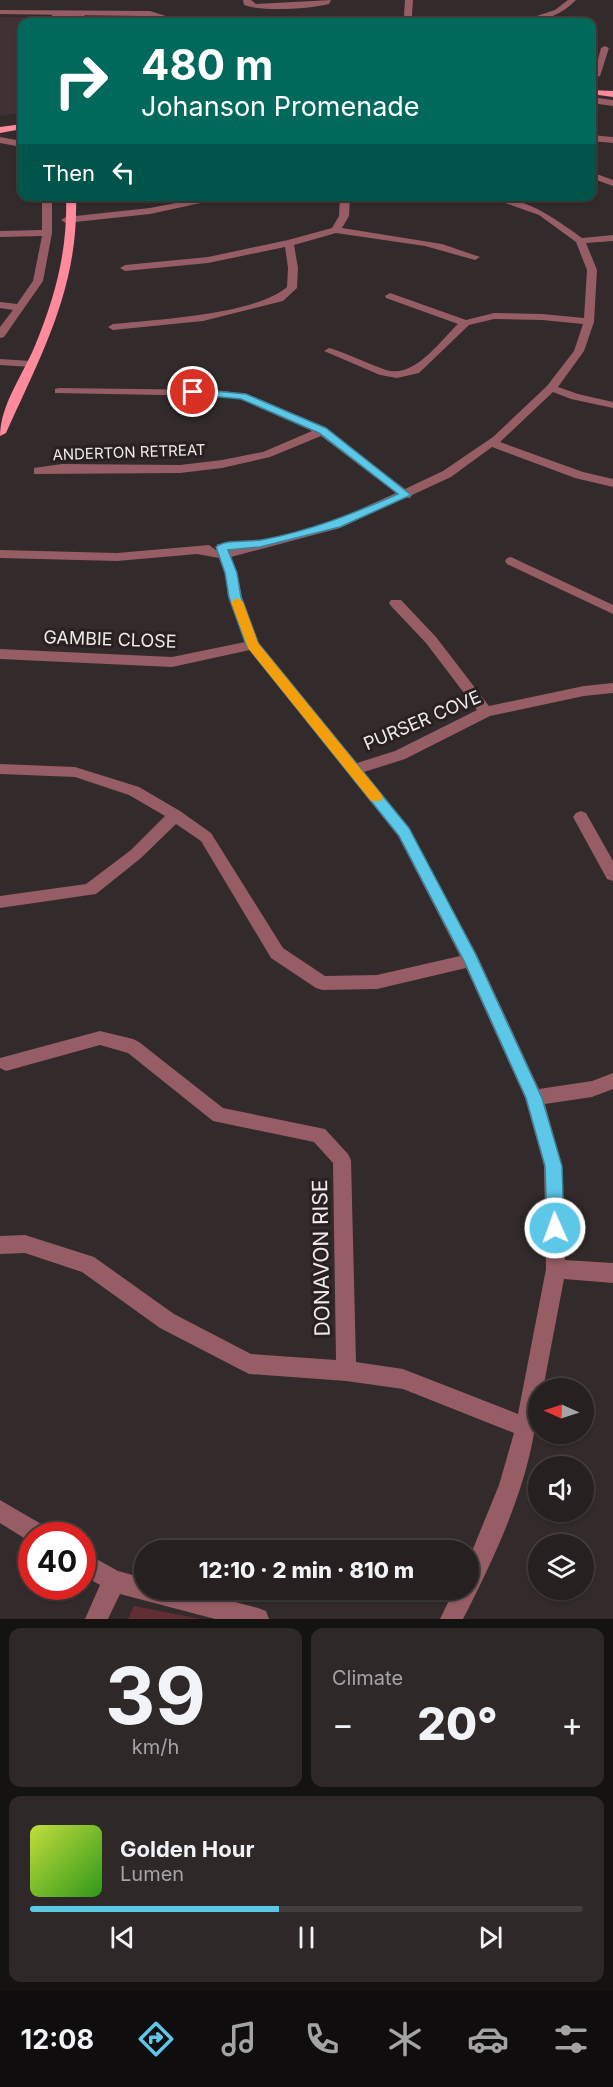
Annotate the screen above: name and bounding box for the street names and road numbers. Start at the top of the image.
street label: ANDERTON RETREAT [52,440,206,464]
street label: GAMBIE CLOSE [43,626,177,652]
street label: PURSER COVE [360,686,484,754]
street label: DONAVON RISE [307,1179,335,1337]

